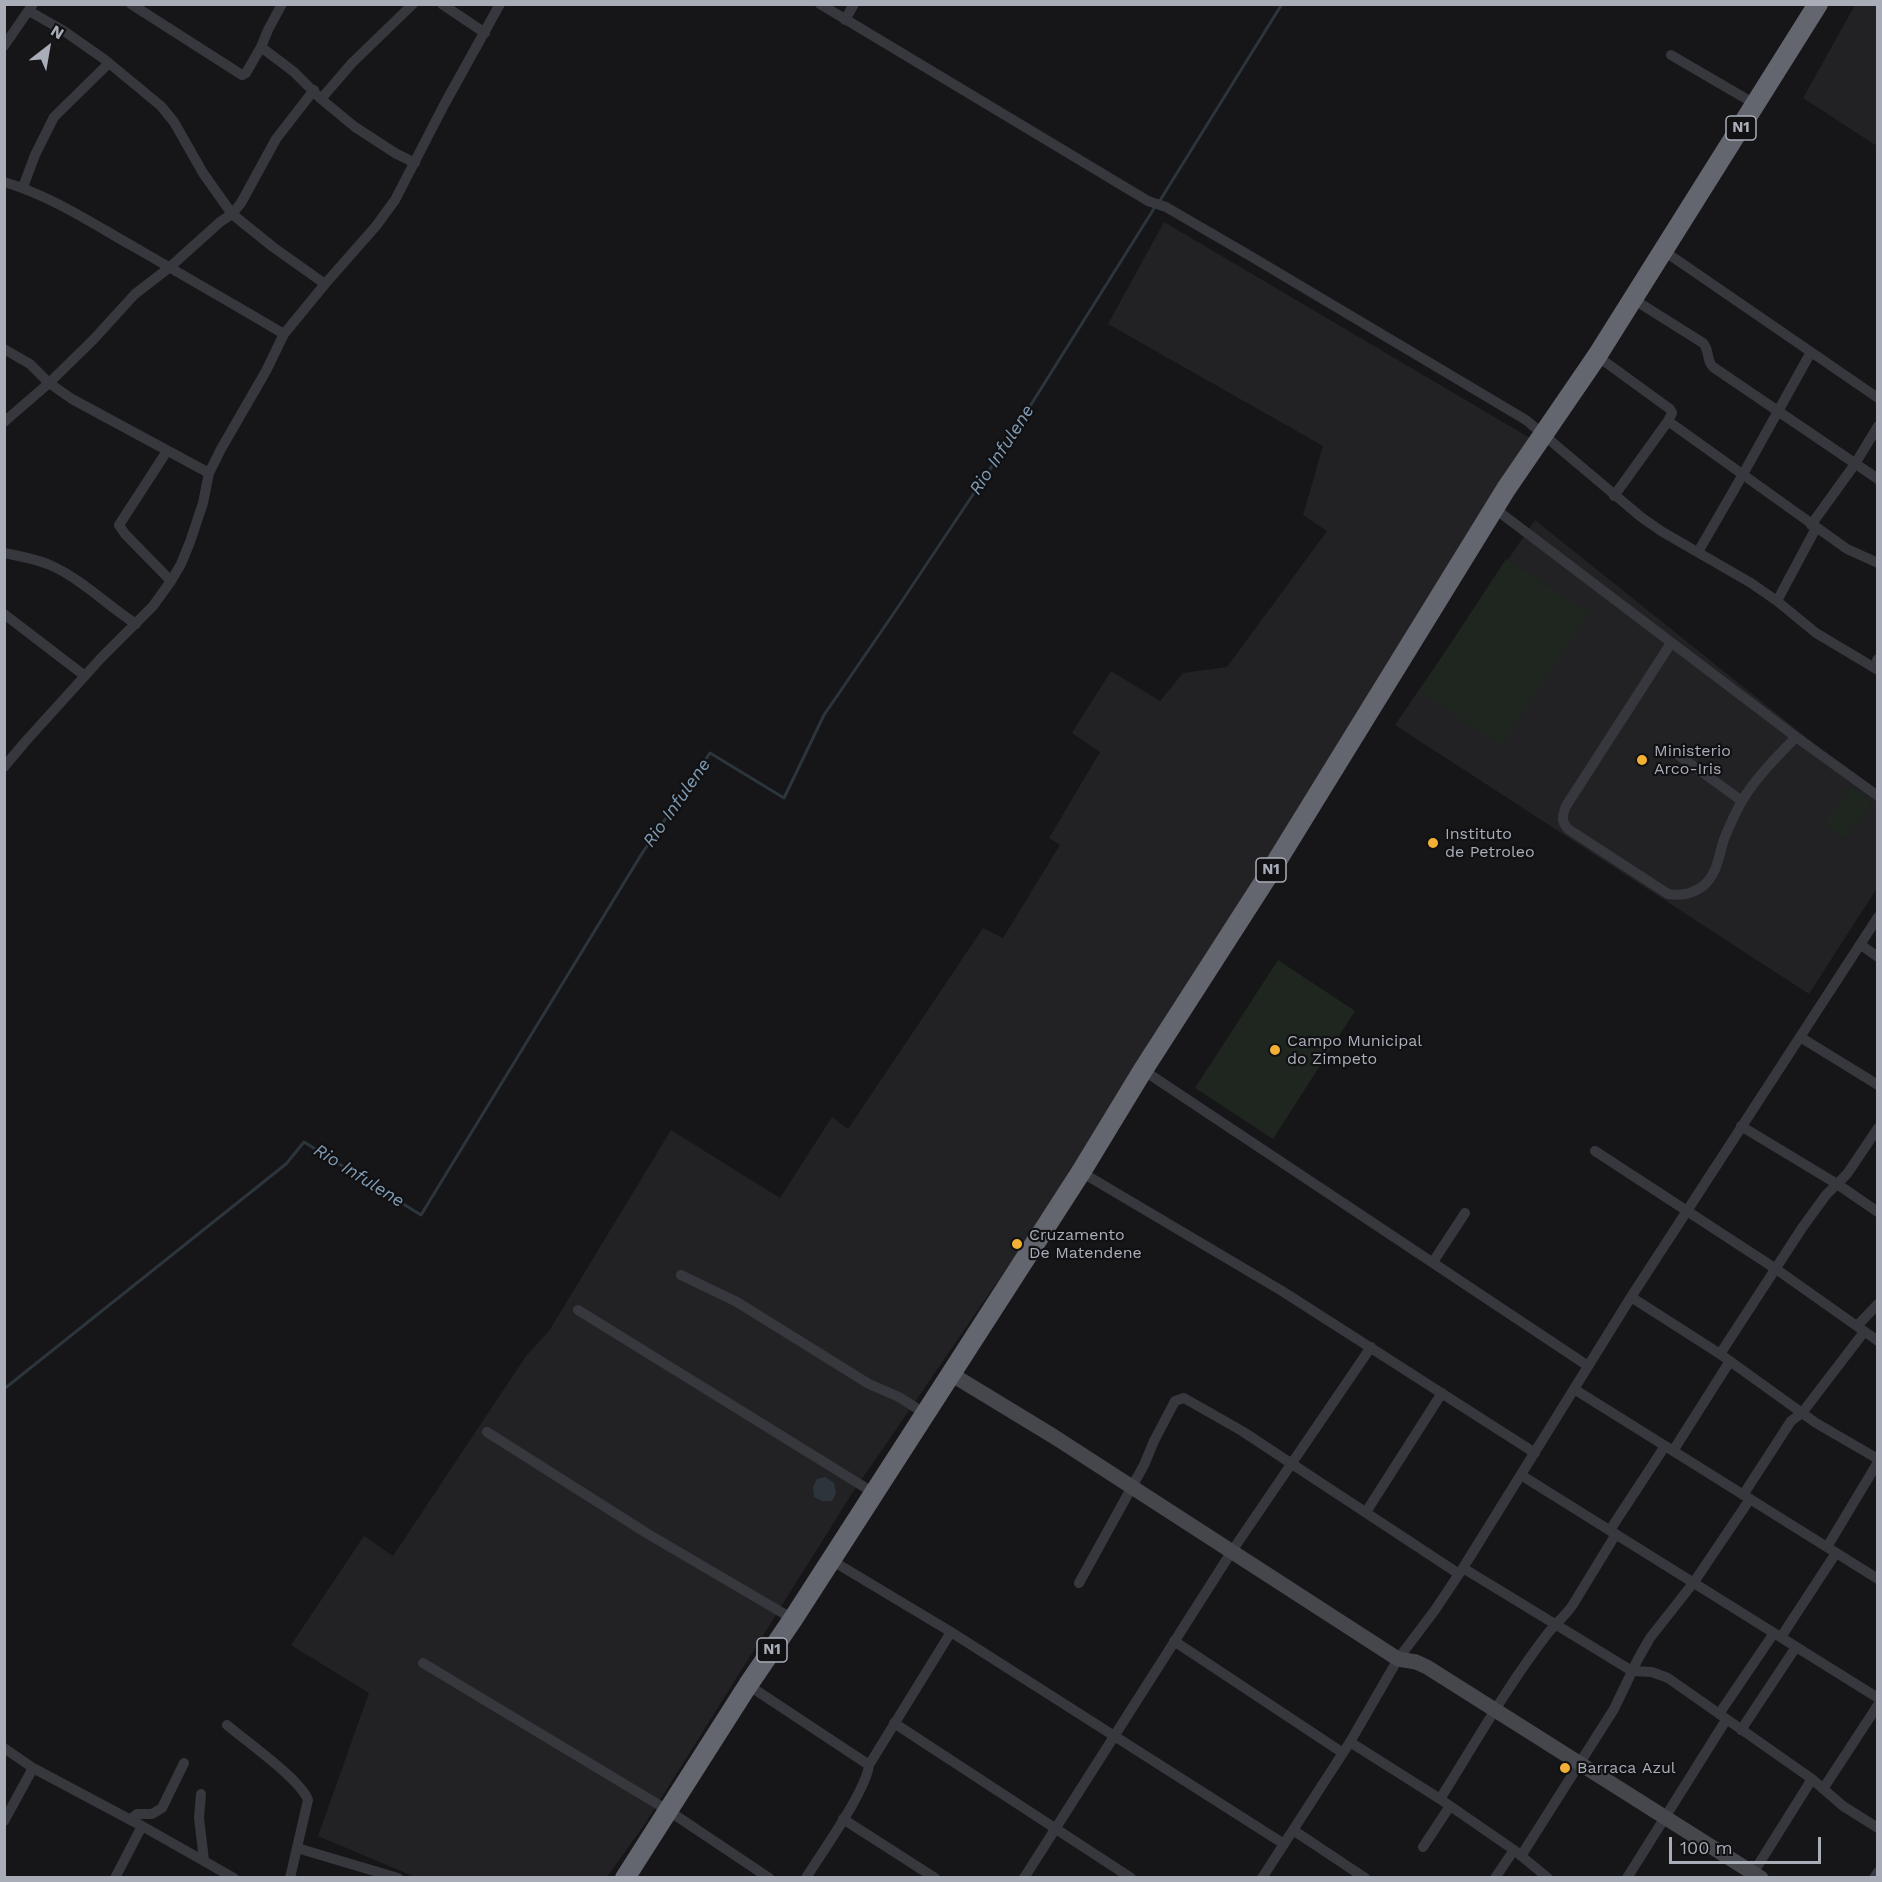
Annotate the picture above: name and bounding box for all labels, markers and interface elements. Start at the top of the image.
north arrow [18,18,78,78]
text: N [48,21,67,43]
road number: N1 [1726,116,1756,140]
water label: Rio Infulene [965,401,1039,499]
place label: Ministerio Arco-Iris [1654,741,1731,779]
marker: Ministerio Arco-Iris [1635,753,1649,767]
water label: Rio Infulene [639,755,715,851]
place label: Instituto de Petroleo [1445,824,1535,862]
marker: Instituto de Petroleo [1426,836,1440,850]
road number: N1 [1256,858,1286,882]
place label: Campo Municipal do Zimpeto [1287,1031,1422,1069]
marker: Campo Municipal do Zimpeto [1268,1043,1282,1057]
water label: Rio Infulene [310,1140,408,1212]
place label: Cruzamento De Matendene [1029,1225,1142,1263]
marker: Cruzamento De Matendene [1010,1237,1024,1251]
road number: N1 [757,1638,787,1662]
place label: Barraca Azul [1577,1758,1676,1778]
marker: Barraca Azul [1558,1761,1572,1775]
scale bar [1672,1825,1824,1863]
text: 100 m [1680,1837,1733,1858]

